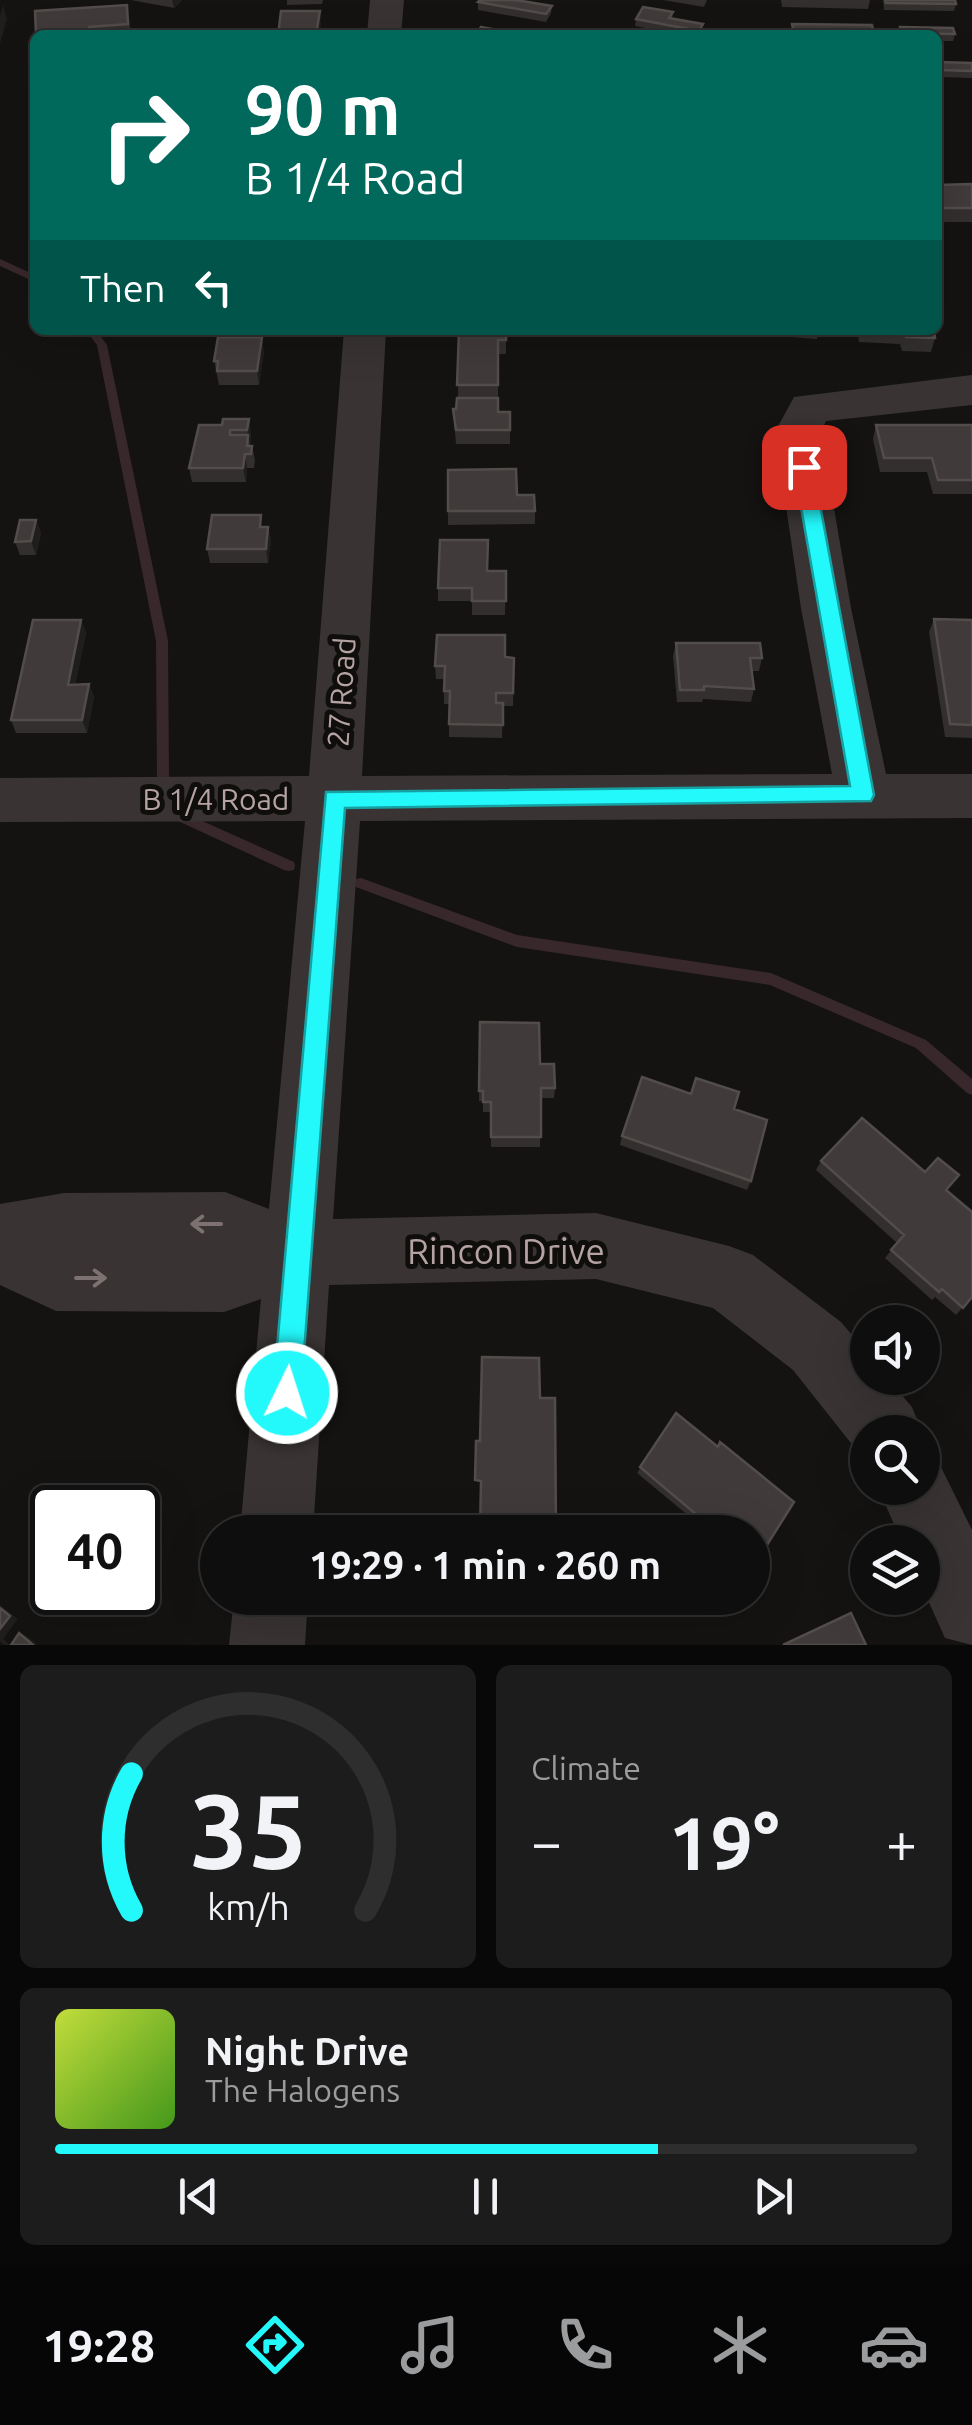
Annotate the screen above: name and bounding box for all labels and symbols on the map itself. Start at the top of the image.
pin [762,425,847,510]
street label: 27 Road [320,636,362,748]
street label: B 1/4 Road [143,782,289,816]
one-way arrow [191,1214,224,1234]
street label: Rincon Drive [407,1231,605,1271]
one-way arrow [74,1269,106,1288]
position arrow [235,1341,339,1445]
speed limit sign: 40 [30,1485,160,1615]

